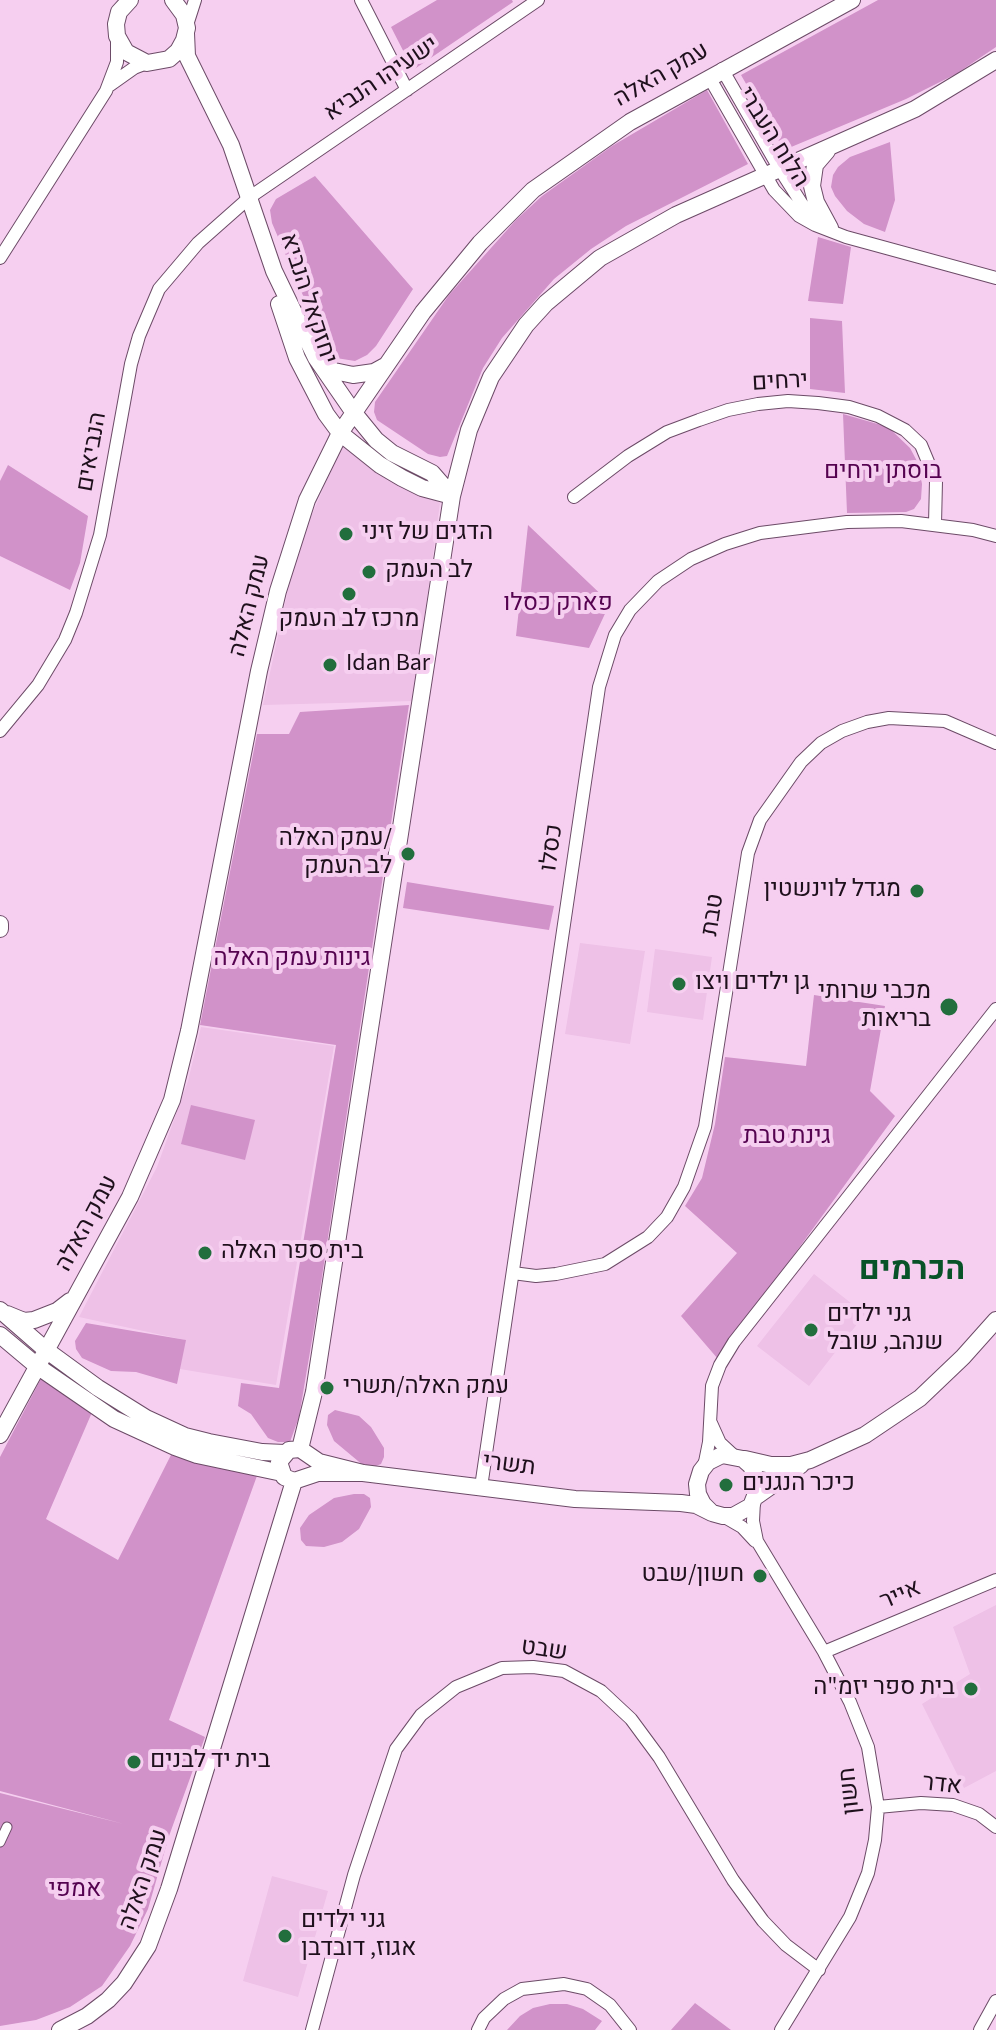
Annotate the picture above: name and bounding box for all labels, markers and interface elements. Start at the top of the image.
street label: ישעיהו הנביא [319,31,445,129]
street label: עמק האלה [609,37,715,115]
street label: הלוח העברי [730,83,814,193]
street label: יחזקאל הנביא [272,230,342,368]
street label: ירחים [751,367,809,399]
street label: הנביאים [72,410,114,494]
park label: בוסתן ירחים [824,459,942,487]
place label: הדגים של זיני [362,520,493,548]
marker: הדגים של זיני [337,525,355,543]
street label: עמק האלה [224,552,278,660]
place label: לב העמק [385,558,473,586]
marker: לב העמק [360,563,378,581]
marker: מרכז לב העמק [340,585,358,603]
park label: פארק כסלו [503,591,613,619]
place label: מרכז לב העמק [278,607,420,635]
place label: Idan Bar [346,651,430,679]
marker: Idan Bar [321,656,339,674]
street label: כסלו [535,822,571,874]
place label: עמק האלה/ לב העמק [279,826,392,882]
marker: עמק האלה/ לב העמק [399,845,417,863]
place label: מגדל לוינשטין [764,877,901,905]
marker: מגדל לוינשטין [908,882,926,900]
street label: טבת [696,892,732,938]
park label: גינות עמק האלה [214,946,370,974]
place label: גן ילדים ויצו [695,970,810,998]
marker: גן ילדים ויצו [670,975,688,993]
place label: מכבי שרותי בריאות [818,979,931,1035]
marker: מכבי שרותי בריאות [938,996,960,1018]
park label: גינת טבת [743,1124,831,1152]
street label: עמק האלה [51,1171,125,1277]
place label: בית ספר האלה [221,1239,364,1267]
marker: בית ספר האלה [196,1244,214,1262]
district label: הכרמים [859,1253,965,1291]
place label: גני ילדים שנהב, שובל [827,1302,943,1358]
marker: גני ילדים שנהב, שובל [802,1321,820,1339]
place label: עמק האלה/תשרי [343,1374,509,1402]
marker: עמק האלה/תשרי [318,1379,336,1397]
street label: תשרי [481,1448,537,1484]
place label: כיכר הנגנים [742,1471,855,1499]
marker: כיכר הנגנים [717,1476,735,1494]
place label: חשון/שבט [641,1562,744,1590]
marker: חשון/שבט [751,1567,769,1585]
street label: אייר [876,1575,926,1617]
street label: שבט [519,1634,569,1668]
place label: בית ספר יזמ"ה [813,1675,955,1703]
marker: בית ספר יזמ"ה [962,1680,980,1698]
place label: בית יד לבנים [150,1748,270,1776]
marker: בית יד לבנים [125,1753,143,1771]
street label: חשון [834,1766,868,1816]
street label: אדר [921,1770,963,1802]
street label: עמק האלה [114,1826,176,1934]
park label: אמפי [49,1877,101,1905]
place label: גני ילדים אגוז, דובדבן [301,1908,416,1964]
marker: גני ילדים אגוז, דובדבן [276,1927,294,1945]

